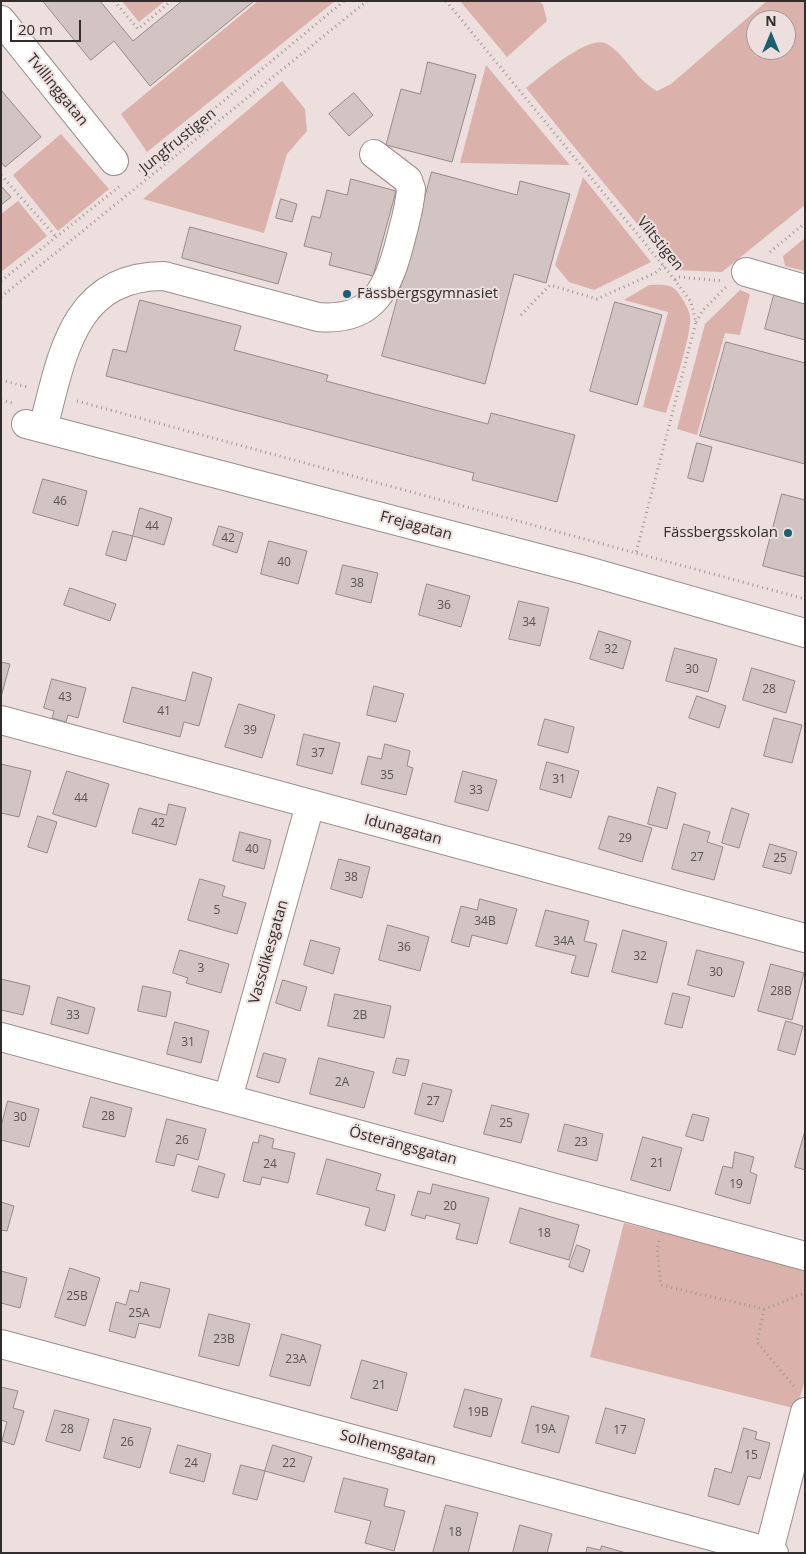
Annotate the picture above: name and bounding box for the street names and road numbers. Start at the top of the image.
street label: Tvillinggatan [22,50,92,130]
street label: Jungfrustigen [136,105,220,177]
street label: Viltstigen [633,214,687,274]
street label: Frejagatan [378,508,454,544]
street label: Idunagatan [362,811,444,849]
street label: Vassdikesgatan [246,898,292,1006]
street label: Österängsgatan [347,1123,459,1169]
street label: Solhemsgatan [338,1426,438,1470]

